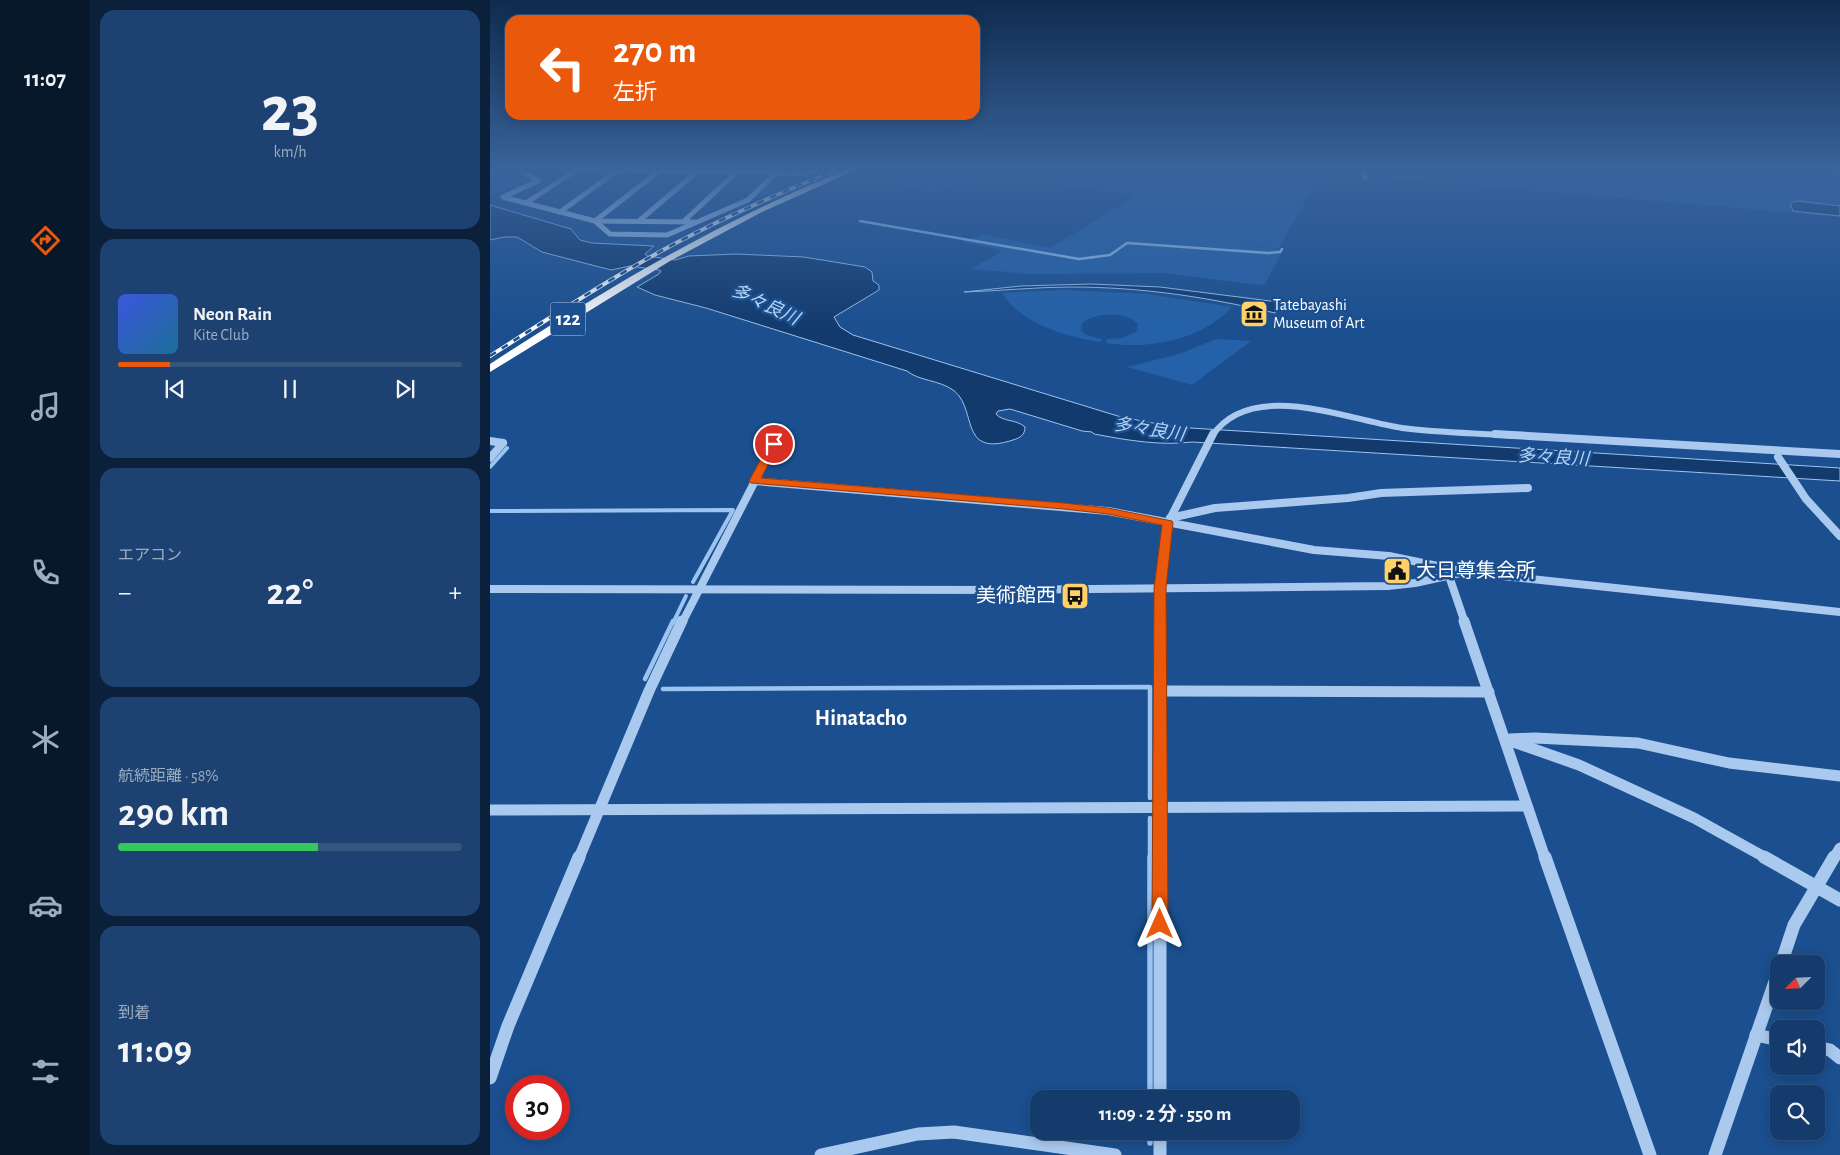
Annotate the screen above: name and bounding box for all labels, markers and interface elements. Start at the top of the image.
text: 270 m [613,34,696,69]
icon: left [530,35,595,100]
text: 11:07 [24,68,66,90]
text: 23 [261,78,319,143]
text: 左折 [613,81,657,103]
text: km/h [273,144,307,160]
icon: directions [28,223,63,258]
water label: 多々良川 [729,280,804,329]
place label: Tatebayashi Museum of Art [1273,297,1365,331]
museum icon: Tatebayashi Museum of Art [1239,299,1269,329]
road number: 122 [550,302,586,336]
text: Neon Rain [193,305,272,324]
text: Kite Club [193,327,249,343]
icon: previous [161,375,189,403]
icon: pause [276,375,304,403]
icon: next [391,375,419,403]
icon: music [28,389,63,424]
water label: 多々良川 [1112,414,1188,445]
pin [753,423,795,465]
icon: arrive [760,430,788,458]
water label: 多々良川 [1517,445,1592,469]
text: エアコン [118,547,182,563]
icon: phone [28,555,63,590]
public building icon: 大日尊集会所 [1382,556,1412,586]
place label: 大日尊集会所 [1416,560,1536,581]
text: 22° [267,574,313,612]
text: − [118,579,131,607]
text: + [449,579,462,607]
bus stop icon: 美術館西 [1060,581,1090,611]
place label: 美術館西 [976,585,1056,606]
district label: Hinatacho [815,707,907,729]
icon: climate [28,722,63,757]
text: 航続距離 · 58% [118,768,218,784]
text: 290 km [118,795,229,833]
icon: car [28,888,63,923]
position arrow [1133,897,1185,949]
north arrow [1770,955,1825,1010]
map controls [1770,955,1825,1140]
text: 到着 [118,1005,150,1021]
button: sound [1770,1020,1825,1075]
text: 11:09 [118,1032,192,1070]
icon: filters [28,1054,63,1089]
speed limit sign: 30 [505,1075,570,1140]
button: search [1770,1085,1825,1140]
text: 11:09 · 2 分 · 550 m [1099,1105,1231,1124]

